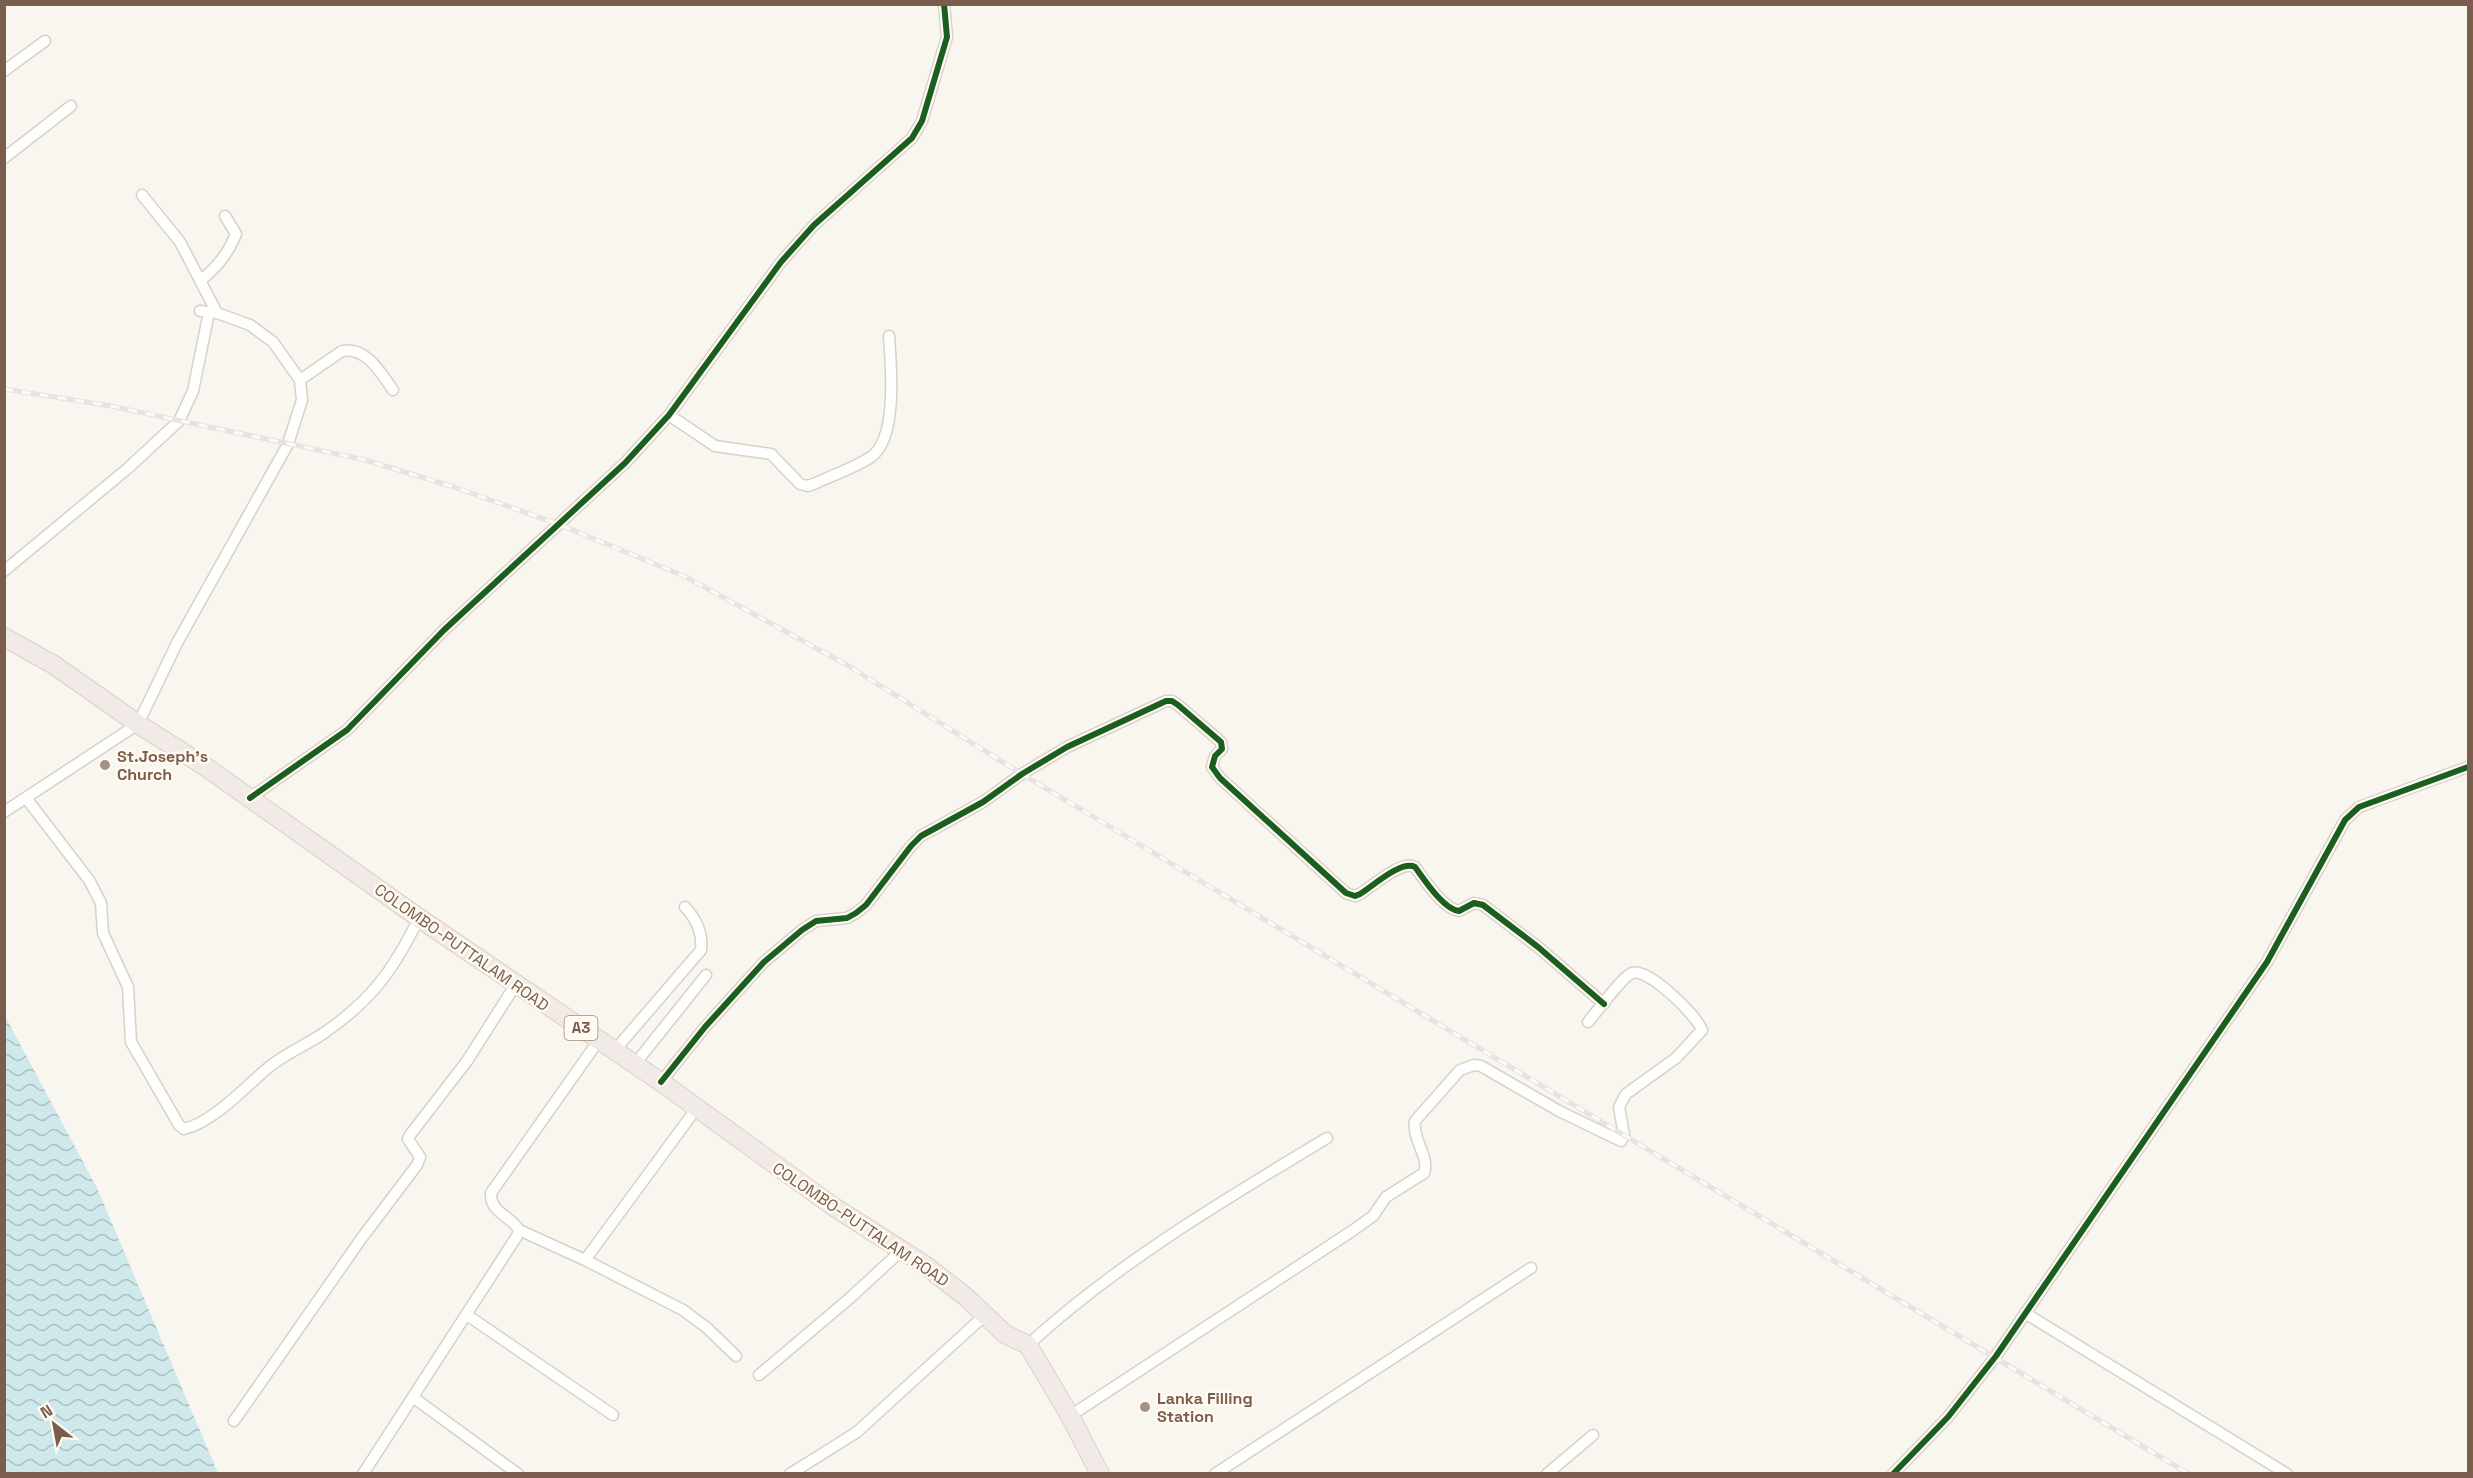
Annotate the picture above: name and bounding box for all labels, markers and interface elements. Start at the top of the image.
place label: St.Joseph's Church [117,746,208,785]
marker: St.Joseph's Church [98,758,112,772]
street label: COLOMBO-PUTTALAM ROAD [370,879,553,1016]
road number: A3 [564,1016,598,1040]
street label: COLOMBO-PUTTALAM ROAD [768,1157,953,1291]
place label: Lanka Filling Station [1157,1388,1253,1427]
north arrow [24,1394,84,1454]
text: N [37,1400,57,1423]
marker: Lanka Filling Station [1138,1400,1152,1414]

